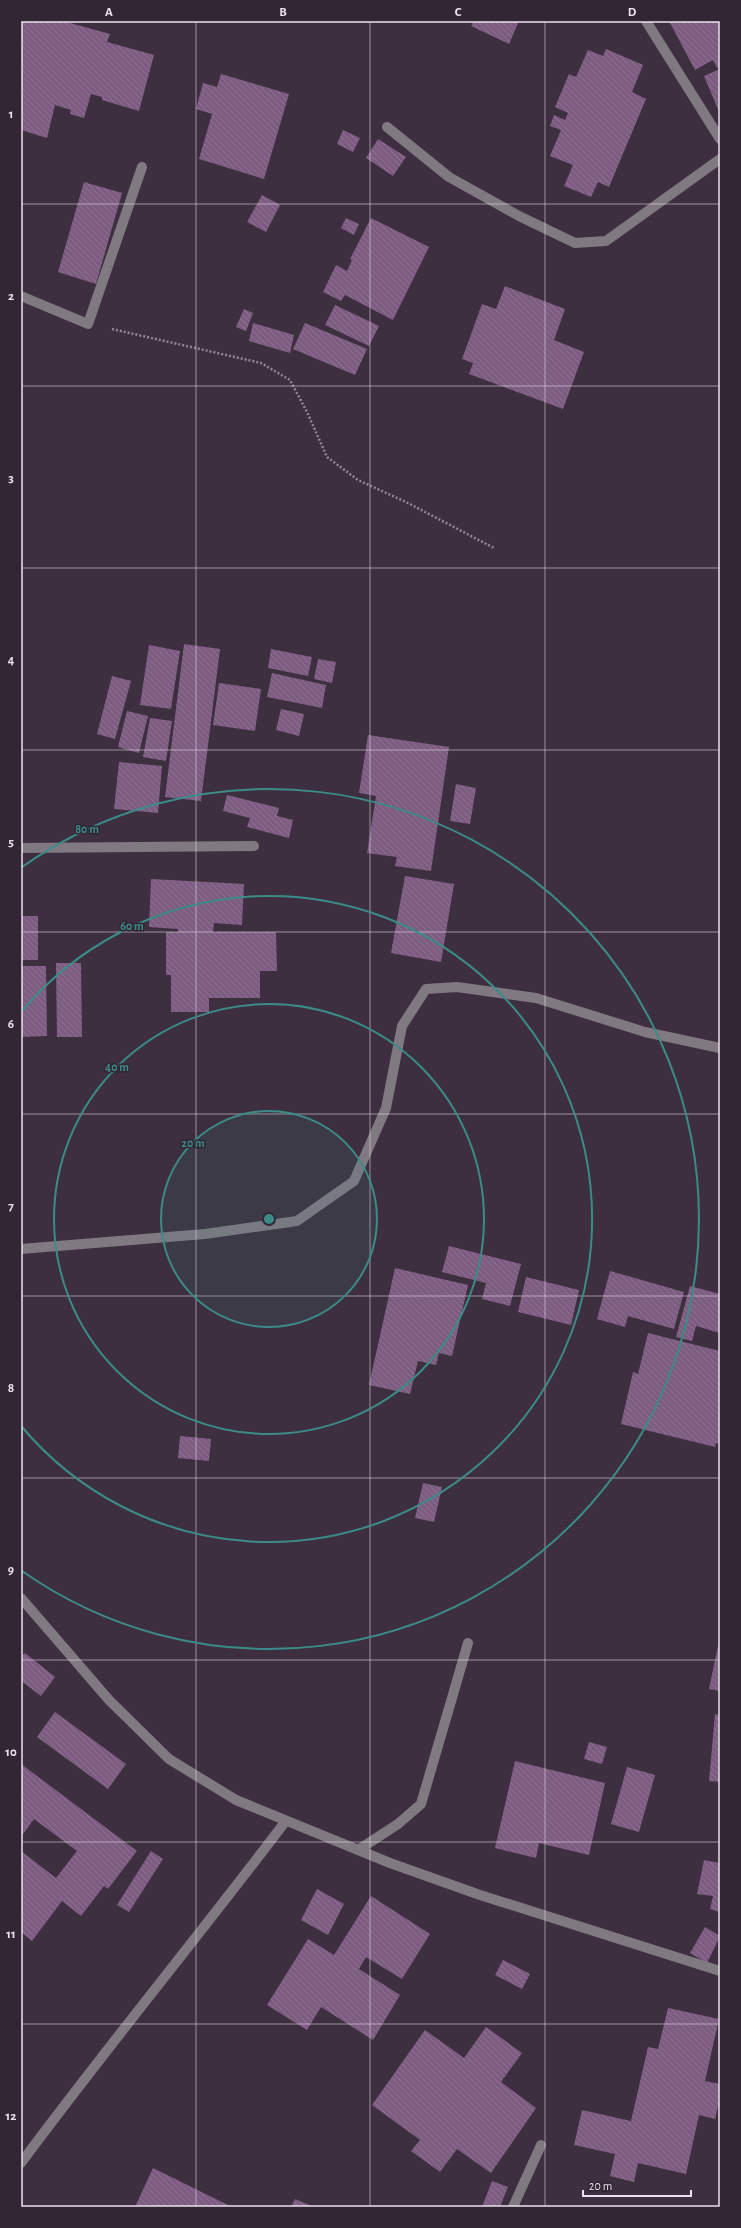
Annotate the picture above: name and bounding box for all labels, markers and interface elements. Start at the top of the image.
text: A [105,6,113,19]
text: B [279,6,287,19]
text: C [455,6,462,19]
text: D [628,6,637,19]
text: 1 [9,108,13,121]
text: 2 [8,290,14,303]
text: 3 [8,472,14,485]
text: 4 [8,654,15,667]
text: 80 m [75,823,99,835]
text: 5 [8,836,14,849]
text: 60 m [120,920,144,932]
text: 6 [8,1018,14,1031]
text: 40 m [105,1061,129,1073]
text: 20 m [181,1137,205,1149]
text: 7 [8,1200,14,1213]
centre of rings [262,1212,276,1226]
text: 8 [8,1382,14,1395]
text: 9 [8,1564,14,1577]
text: 10 [5,1746,17,1759]
text: 11 [6,1928,16,1941]
text: 12 [6,2110,16,2123]
scale bar [583,2172,691,2198]
text: 20 m [589,2180,612,2192]

